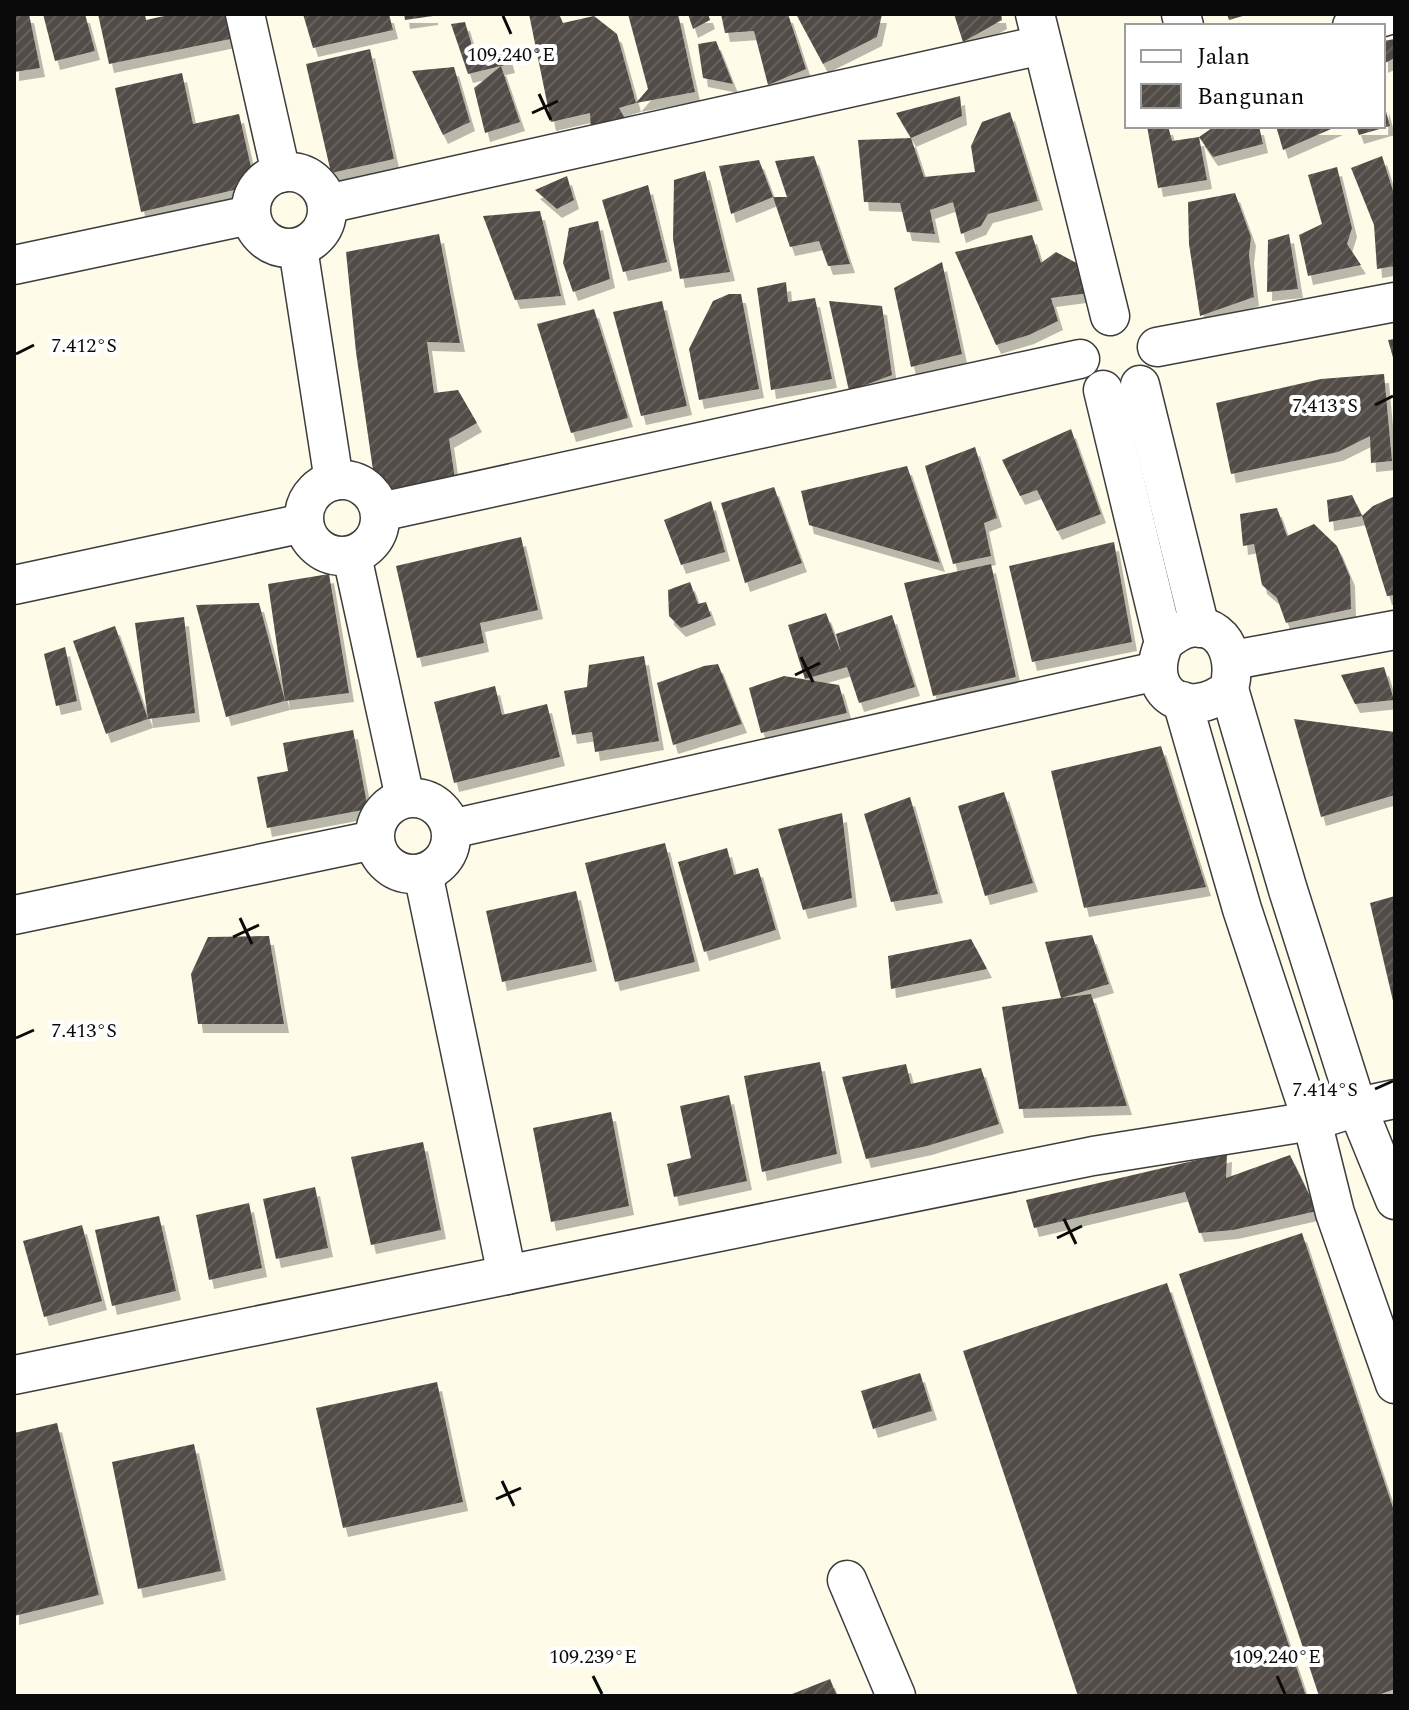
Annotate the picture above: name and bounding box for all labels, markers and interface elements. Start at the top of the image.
legend [1125,24,1385,128]
text: Jalan [1197,39,1250,75]
text: 109.240°E [467,40,555,70]
text: Bangunan [1197,79,1305,115]
text: 7.412°S [51,331,117,361]
text: 7.413°S [1292,391,1358,421]
text: 7.413°S [51,1016,117,1046]
text: 7.414°S [1292,1075,1358,1105]
text: 109.239°E [549,1642,637,1672]
text: 109.240°E [1233,1642,1321,1672]

